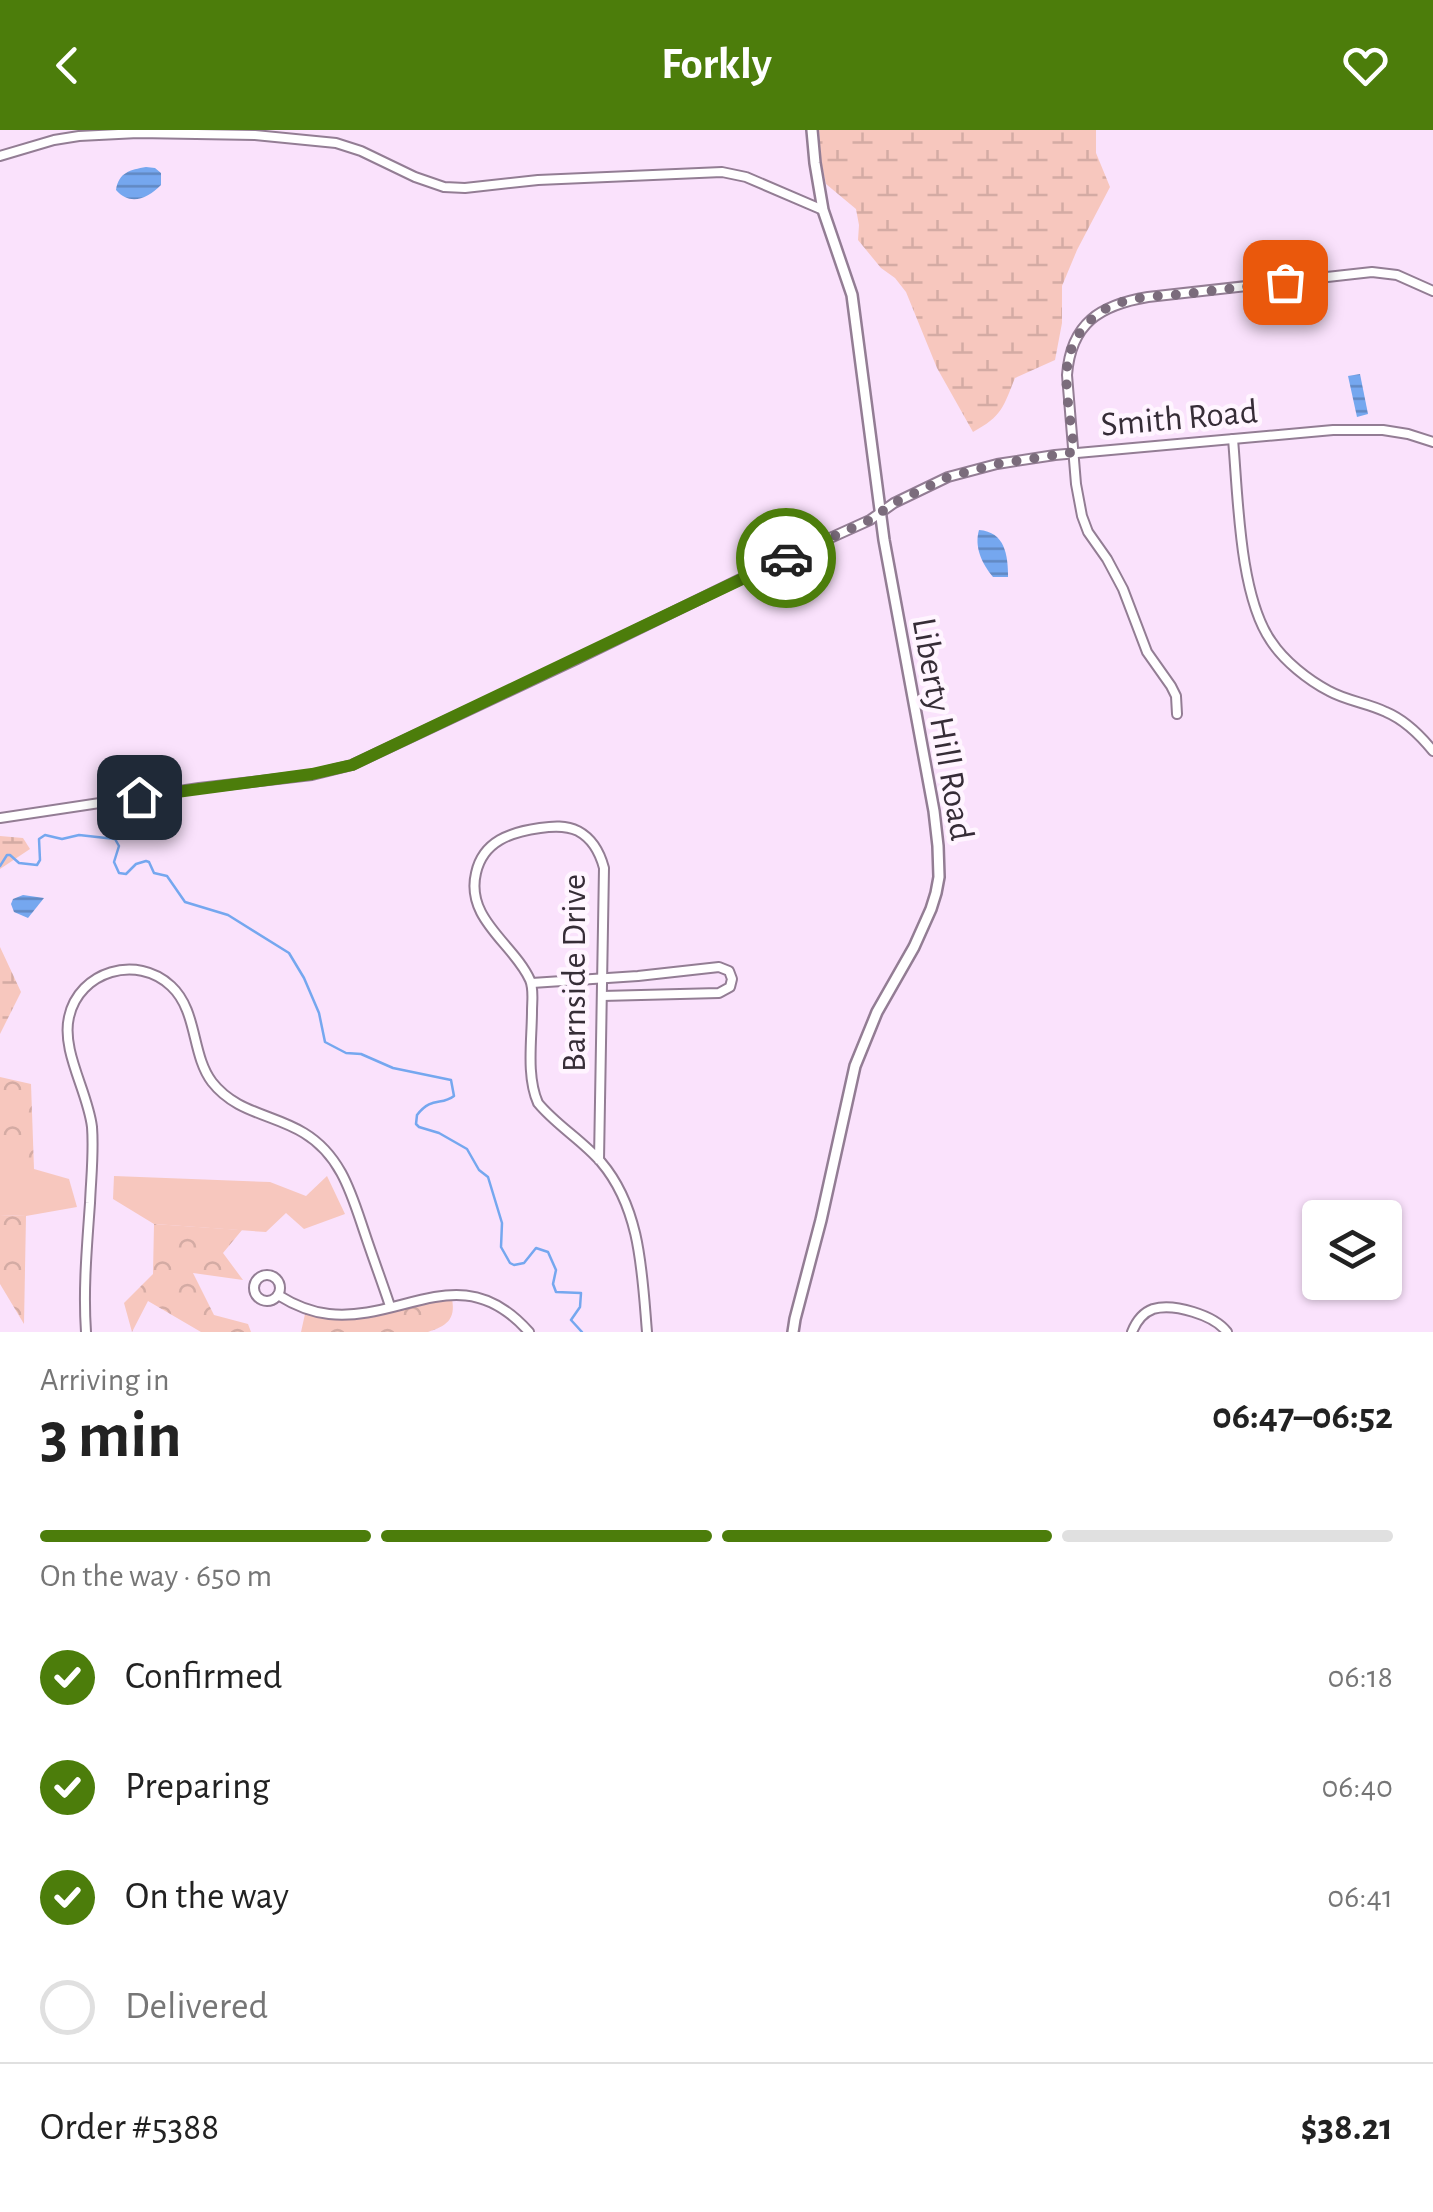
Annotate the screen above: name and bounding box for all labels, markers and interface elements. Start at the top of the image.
icon: back [40,38,95,93]
icon: heart [1338,38,1393,93]
text: Forkly [661,42,772,87]
pin [1243,240,1328,325]
icon: bag [1258,255,1313,310]
street label: Smith Road [1099,394,1259,443]
courier [736,508,836,608]
icon: car [759,531,814,586]
street label: Liberty Hill Road [906,615,979,843]
pin [97,755,182,840]
icon: home [112,770,167,825]
street label: Barnside Drive [557,874,592,1072]
map controls [1302,1200,1402,1300]
button: layers [1302,1200,1402,1300]
text: Arriving in [40,1364,169,1396]
text: 06:47–06:52 [1212,1398,1393,1436]
text: 3 min [40,1404,182,1469]
text: On the way · 650 m [40,1560,272,1592]
icon: check [40,1650,95,1705]
text: Confirmed [125,1658,282,1696]
text: 06:18 [1328,1661,1393,1693]
icon: check [40,1760,95,1815]
text: Preparing [125,1768,270,1806]
text: 06:40 [1321,1771,1393,1803]
icon: check [40,1870,95,1925]
text: On the way [125,1878,289,1916]
text: 06:41 [1327,1881,1393,1913]
text: Delivered [125,1988,268,2026]
text: Order #5388 [40,2109,219,2147]
text: $38.21 [1301,2109,1393,2147]

